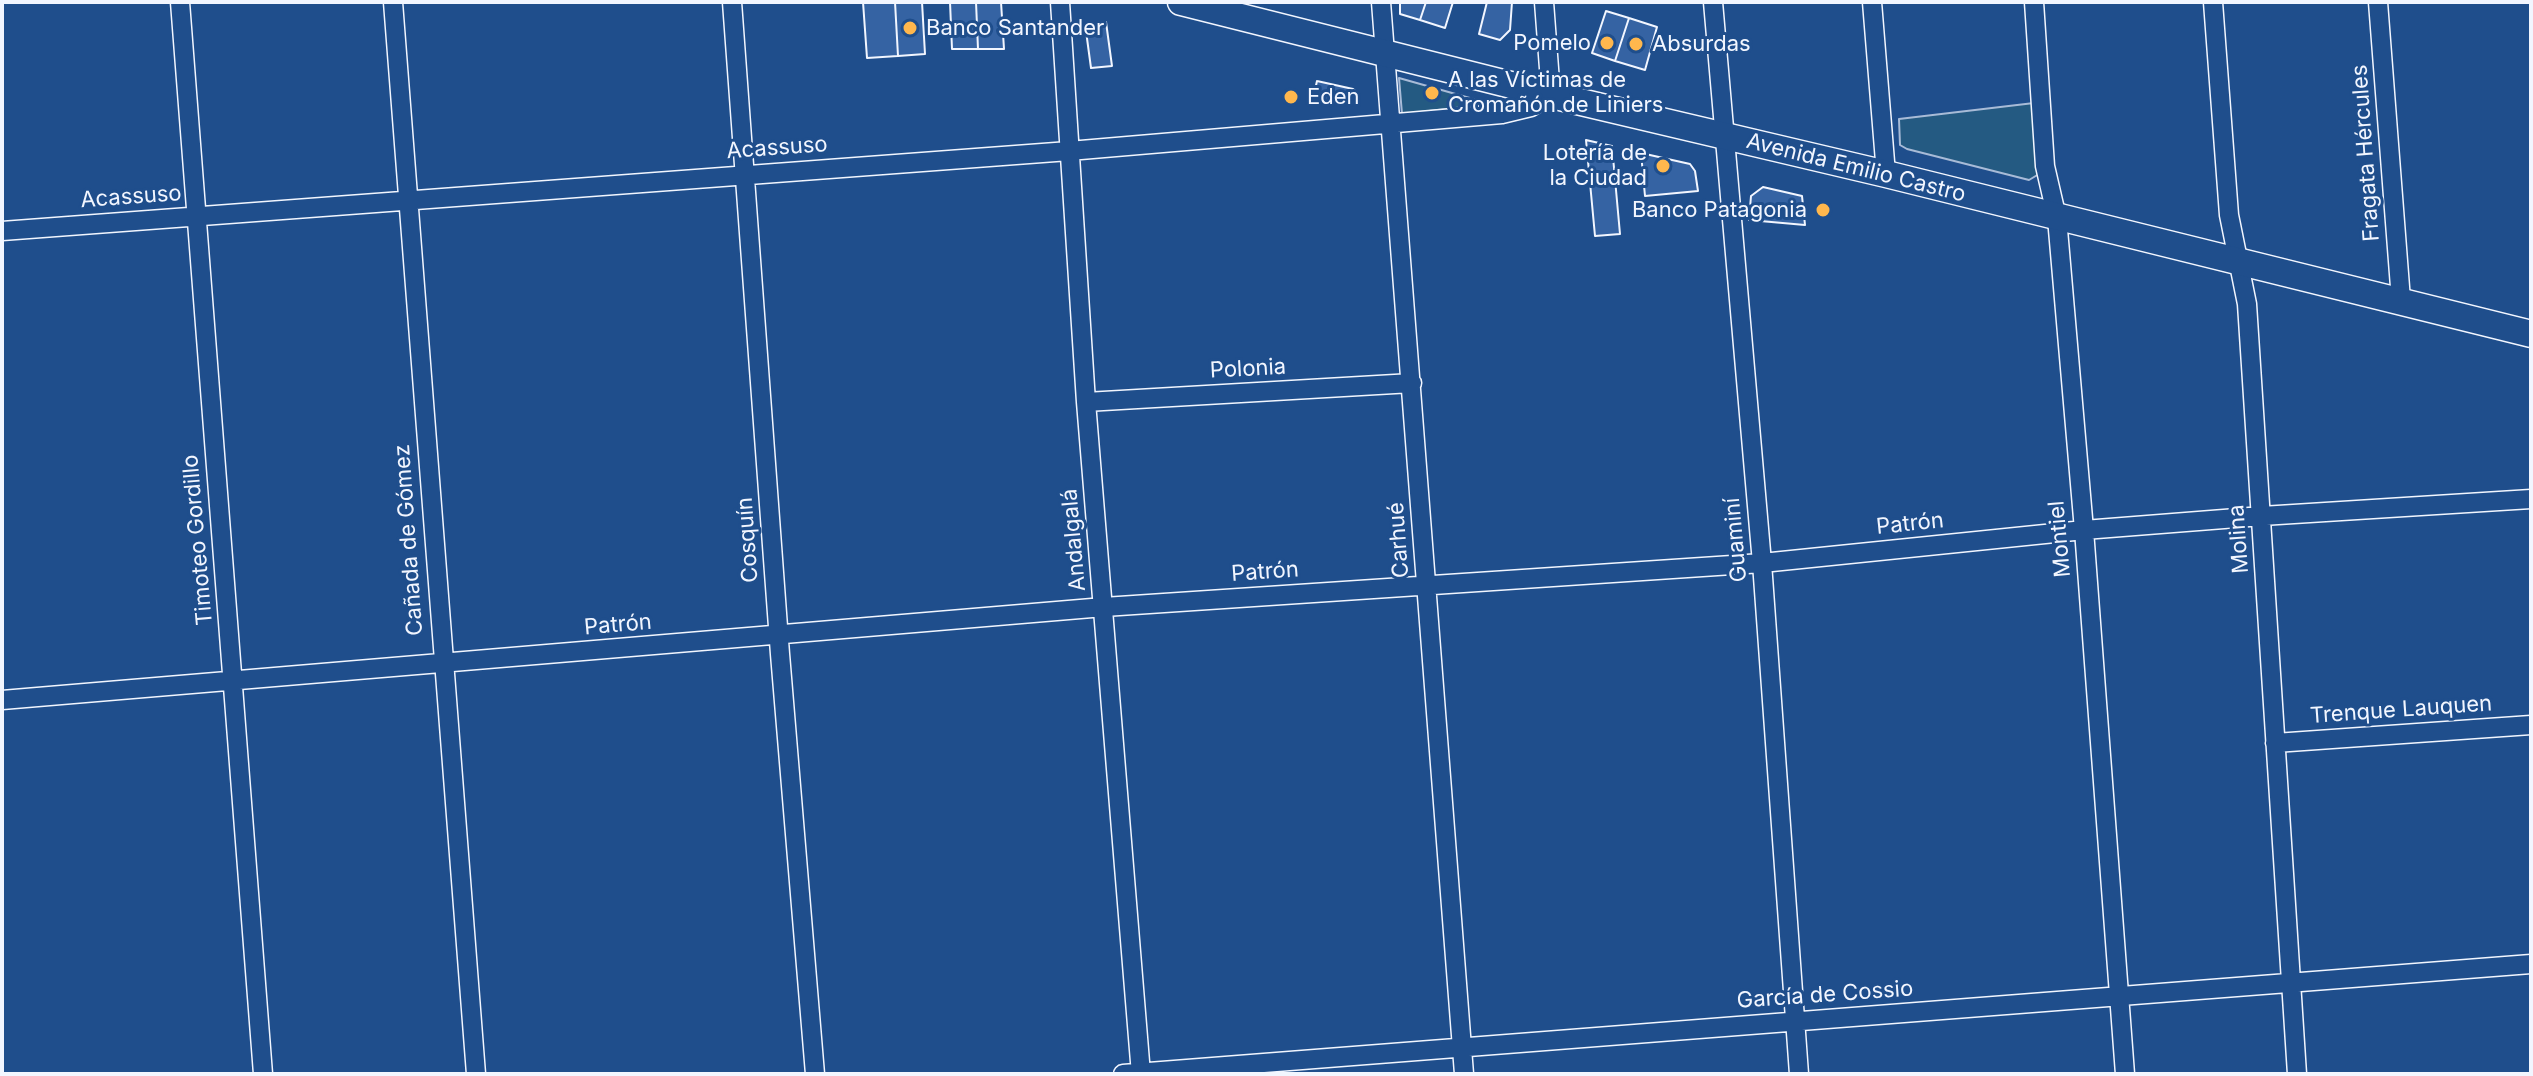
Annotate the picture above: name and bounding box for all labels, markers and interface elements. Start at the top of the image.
place label: Banco Santander [926,15,1104,41]
marker: Banco Santander [901,19,919,37]
place label: Pomelo [1513,30,1591,56]
place label: Absurdas [1652,31,1751,57]
marker: Pomelo [1598,34,1616,52]
marker: Absurdas [1627,35,1645,53]
street label: Fragata Hércules [2347,64,2385,242]
place label: A las Víctimas de Cromañón de Liniers [1448,67,1663,118]
place label: Eden [1307,84,1360,110]
marker: A las Víctimas de Cromañón de Liniers [1423,84,1441,102]
marker: Eden [1282,88,1300,106]
street label: Avenida Emilio Castro [1744,128,1968,208]
street label: Acassuso [726,131,828,165]
place label: Lotería de la Ciudad [1543,140,1647,192]
marker: Lotería de la Ciudad [1654,157,1672,175]
street label: Acassuso [80,180,182,214]
place label: Banco Patagonia [1632,197,1807,223]
marker: Banco Patagonia [1814,201,1832,219]
street label: Polonia [1209,354,1287,384]
street label: Cañada de Gómez [389,443,429,637]
street label: Timoteo Gordillo [177,454,219,626]
street label: Andalgalá [1056,488,1092,592]
street label: Cosquín [732,496,764,584]
street label: Guaminí [1719,497,1753,583]
street label: Montiel [2044,500,2076,578]
street label: Carhué [1383,501,1415,579]
street label: Molina [2223,504,2255,574]
street label: Patrón [1875,507,1945,541]
street label: Patrón [1230,556,1300,588]
street label: Patrón [583,609,653,641]
street label: Trenque Lauquen [2309,690,2493,730]
street label: García de Cossio [1736,976,1914,1014]

